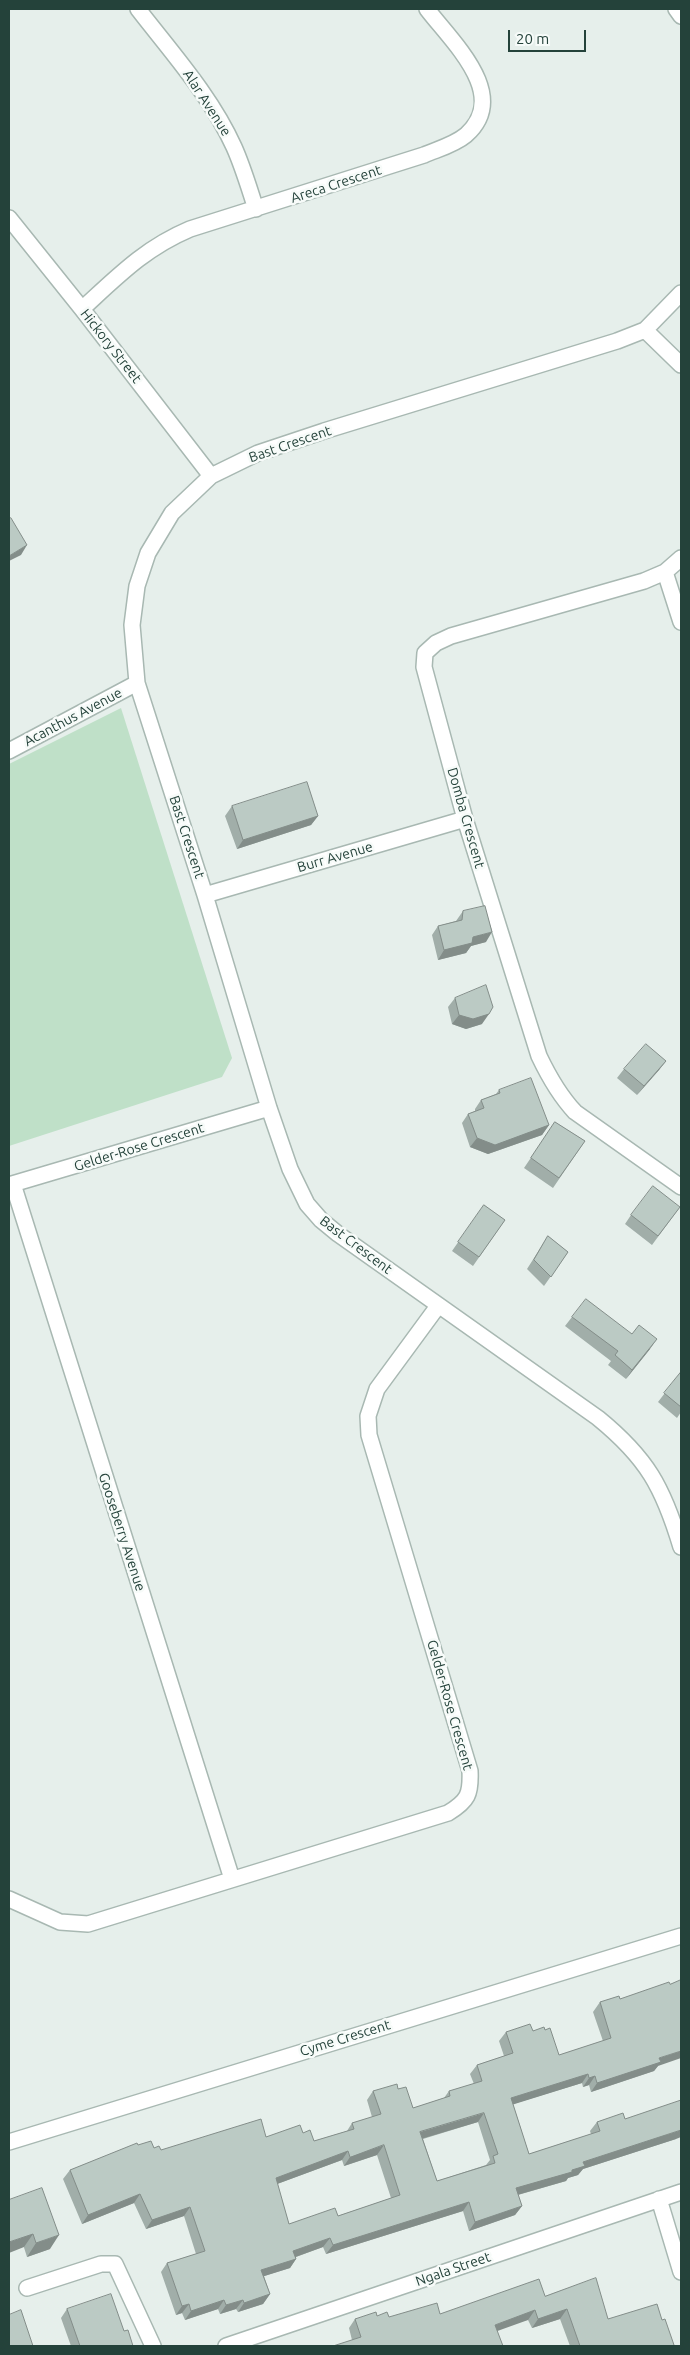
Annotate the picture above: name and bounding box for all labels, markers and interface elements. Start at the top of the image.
scale bar [510,20,588,52]
text: 20 m [516,30,549,47]
street label: Alar Avenue [179,67,235,139]
street label: Areca Crescent [289,161,383,207]
street label: Hickory Street [77,306,145,386]
street label: Bast Crescent [246,422,334,466]
street label: Acanthus Avenue [21,684,125,750]
street label: Domba Crescent [444,766,488,870]
street label: Bast Crescent [166,793,208,881]
street label: Burr Avenue [295,838,375,876]
street label: Gelder-Rose Crescent [72,1119,206,1175]
street label: Bast Crescent [317,1212,395,1278]
street label: Gooseberry Avenue [95,1471,149,1593]
street label: Gelder-Rose Crescent [423,1638,477,1772]
street label: Cyme Crescent [298,2016,392,2060]
street label: Ngala Street [413,2248,493,2290]

